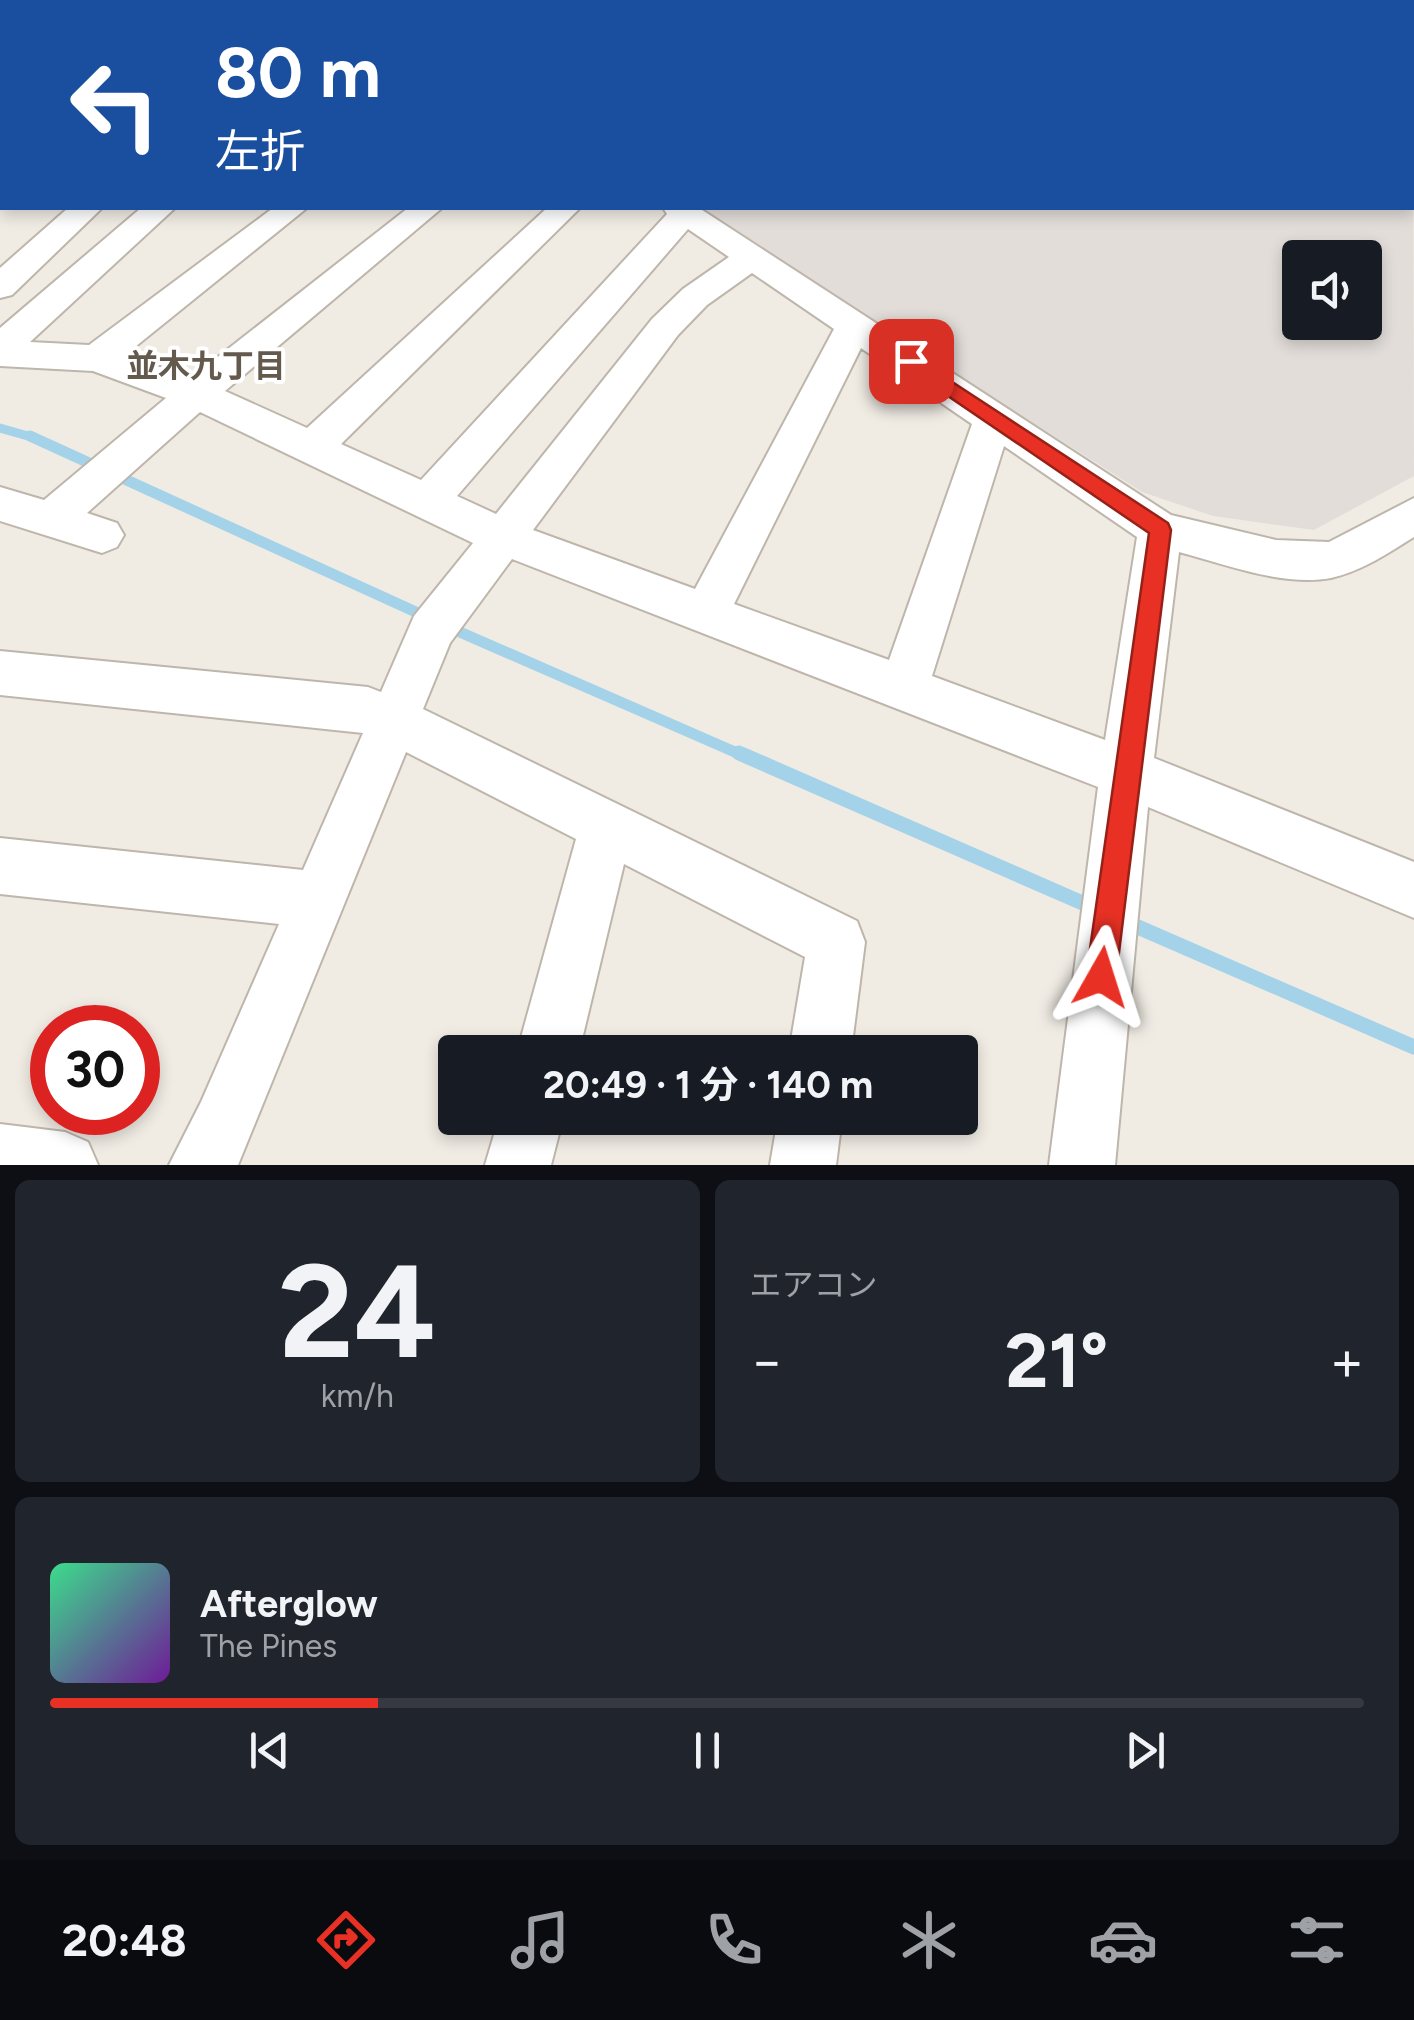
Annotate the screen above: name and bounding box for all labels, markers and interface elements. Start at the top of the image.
text: 80 m [215,30,381,115]
icon: left [50,40,180,170]
text: 左折 [215,124,305,178]
map controls [1282,240,1382,340]
button: sound [1282,240,1382,340]
pin [869,319,954,404]
icon: arrive [884,334,939,389]
district label: 並木九丁目 [126,347,286,385]
position arrow [1049,925,1153,1029]
speed limit sign: 30 [30,1005,160,1135]
text: 20:49 · 1 分 · 140 m [543,1062,873,1108]
text: 24 [278,1234,436,1390]
text: エアコン [750,1266,878,1304]
text: 21° [1005,1316,1108,1406]
text: − [750,1328,784,1394]
text: + [1330,1328,1364,1394]
text: km/h [321,1377,394,1415]
text: Afterglow [200,1581,378,1627]
text: The Pines [200,1627,337,1665]
icon: previous [242,1723,297,1778]
icon: pause [680,1723,735,1778]
icon: next [1118,1723,1173,1778]
icon: directions [311,1905,381,1975]
icon: music [505,1905,575,1975]
icon: phone [699,1905,769,1975]
icon: climate [894,1905,964,1975]
icon: car [1088,1905,1158,1975]
icon: filters [1282,1905,1352,1975]
text: 20:48 [62,1913,187,1967]

